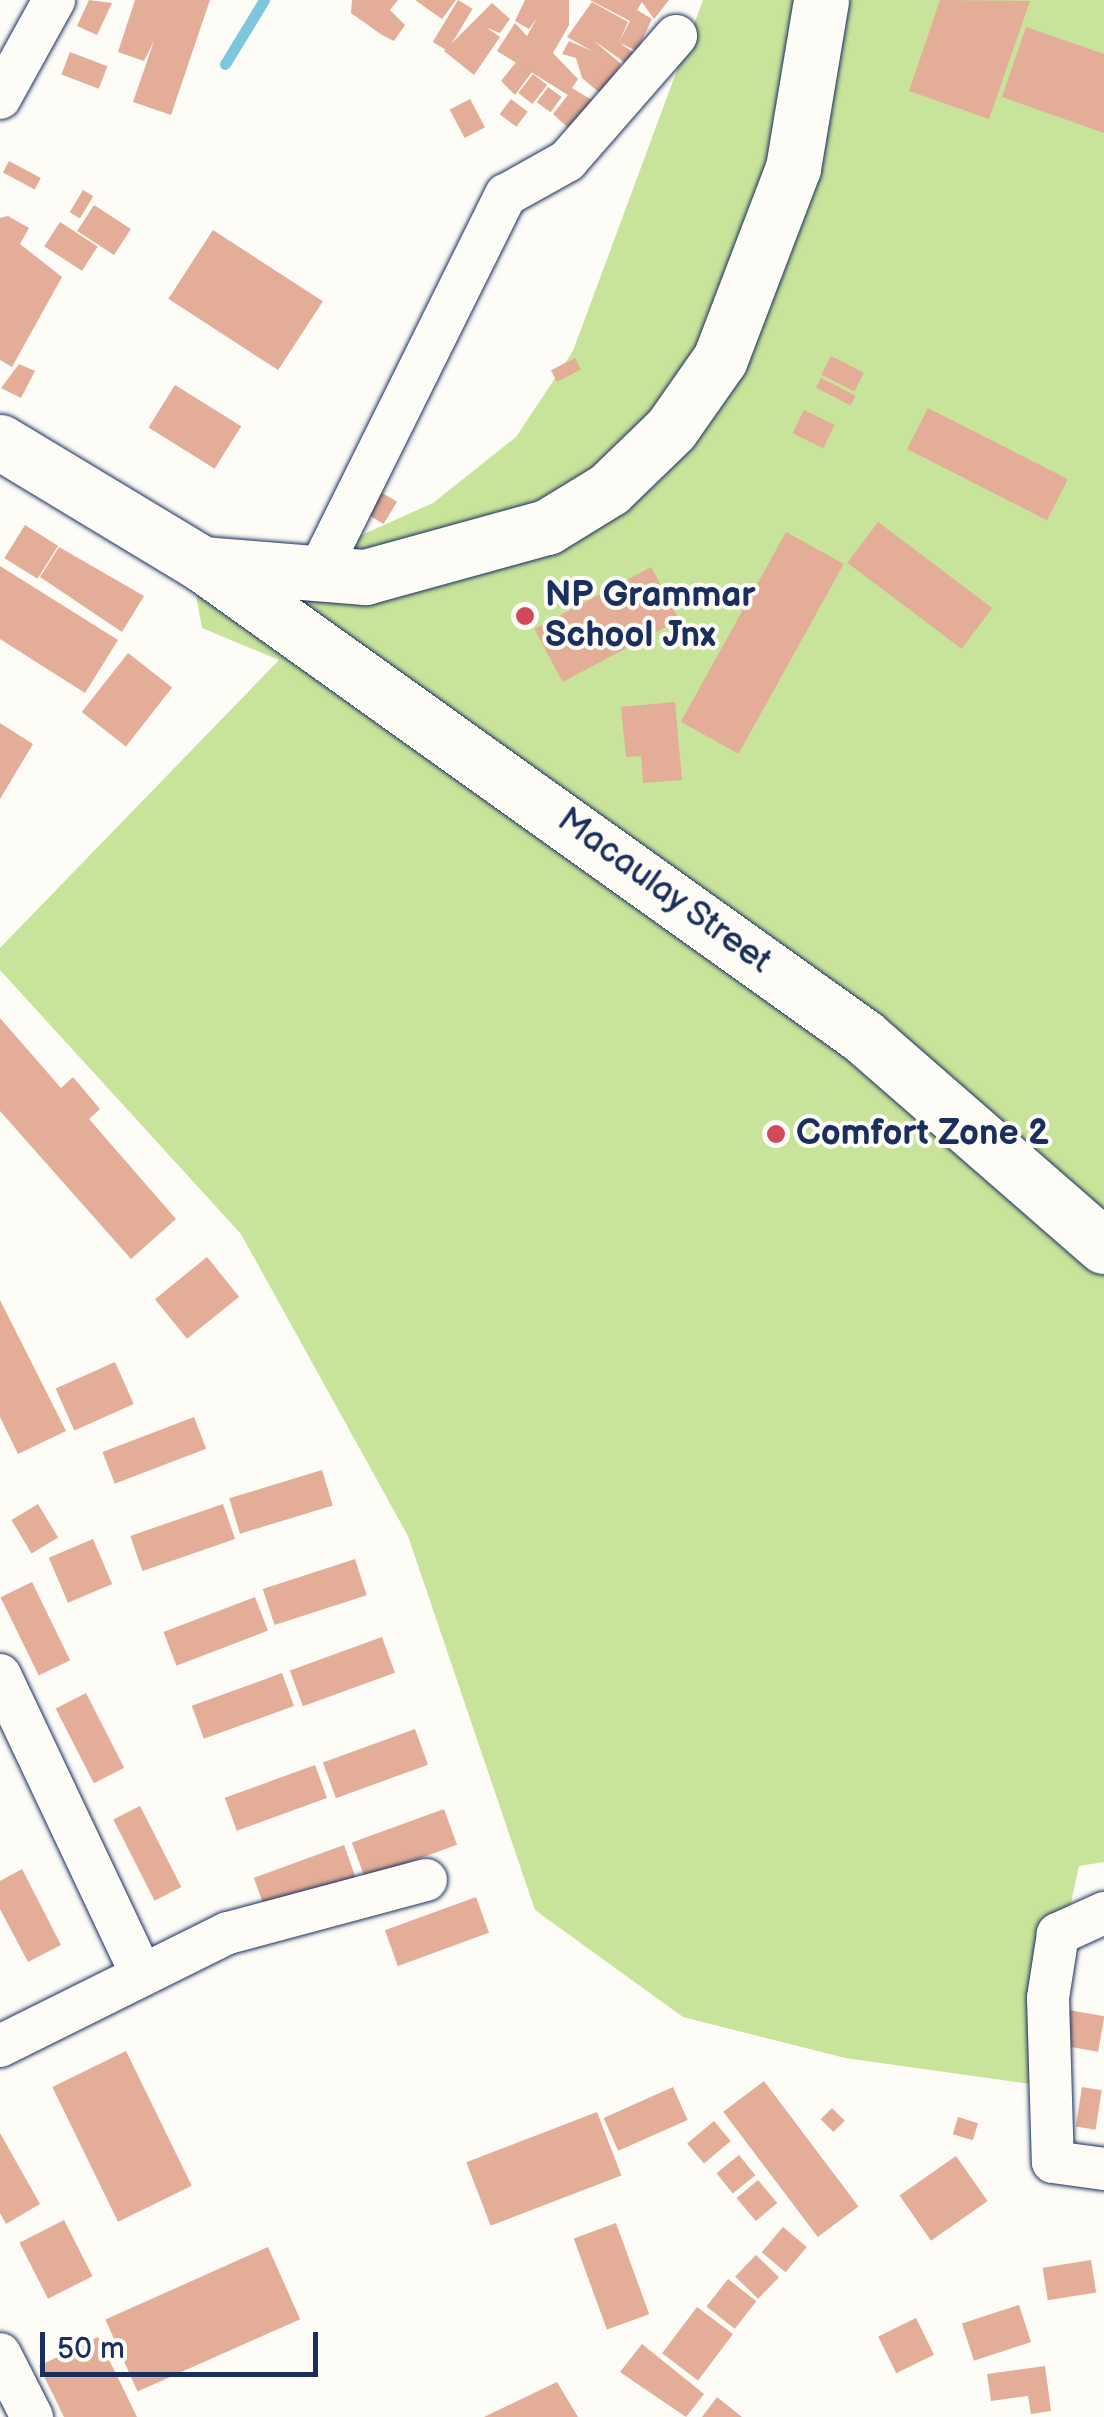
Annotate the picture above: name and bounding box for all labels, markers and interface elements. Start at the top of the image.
place label: NP Grammar School Jnx [545,575,755,657]
marker: NP Grammar School Jnx [514,605,536,627]
street label: Macaulay Street [548,799,780,983]
place label: Comfort Zone 2 [796,1113,1049,1155]
marker: Comfort Zone 2 [765,1123,787,1145]
scale bar [45,2312,322,2374]
text: 50 m [57,2331,125,2367]

